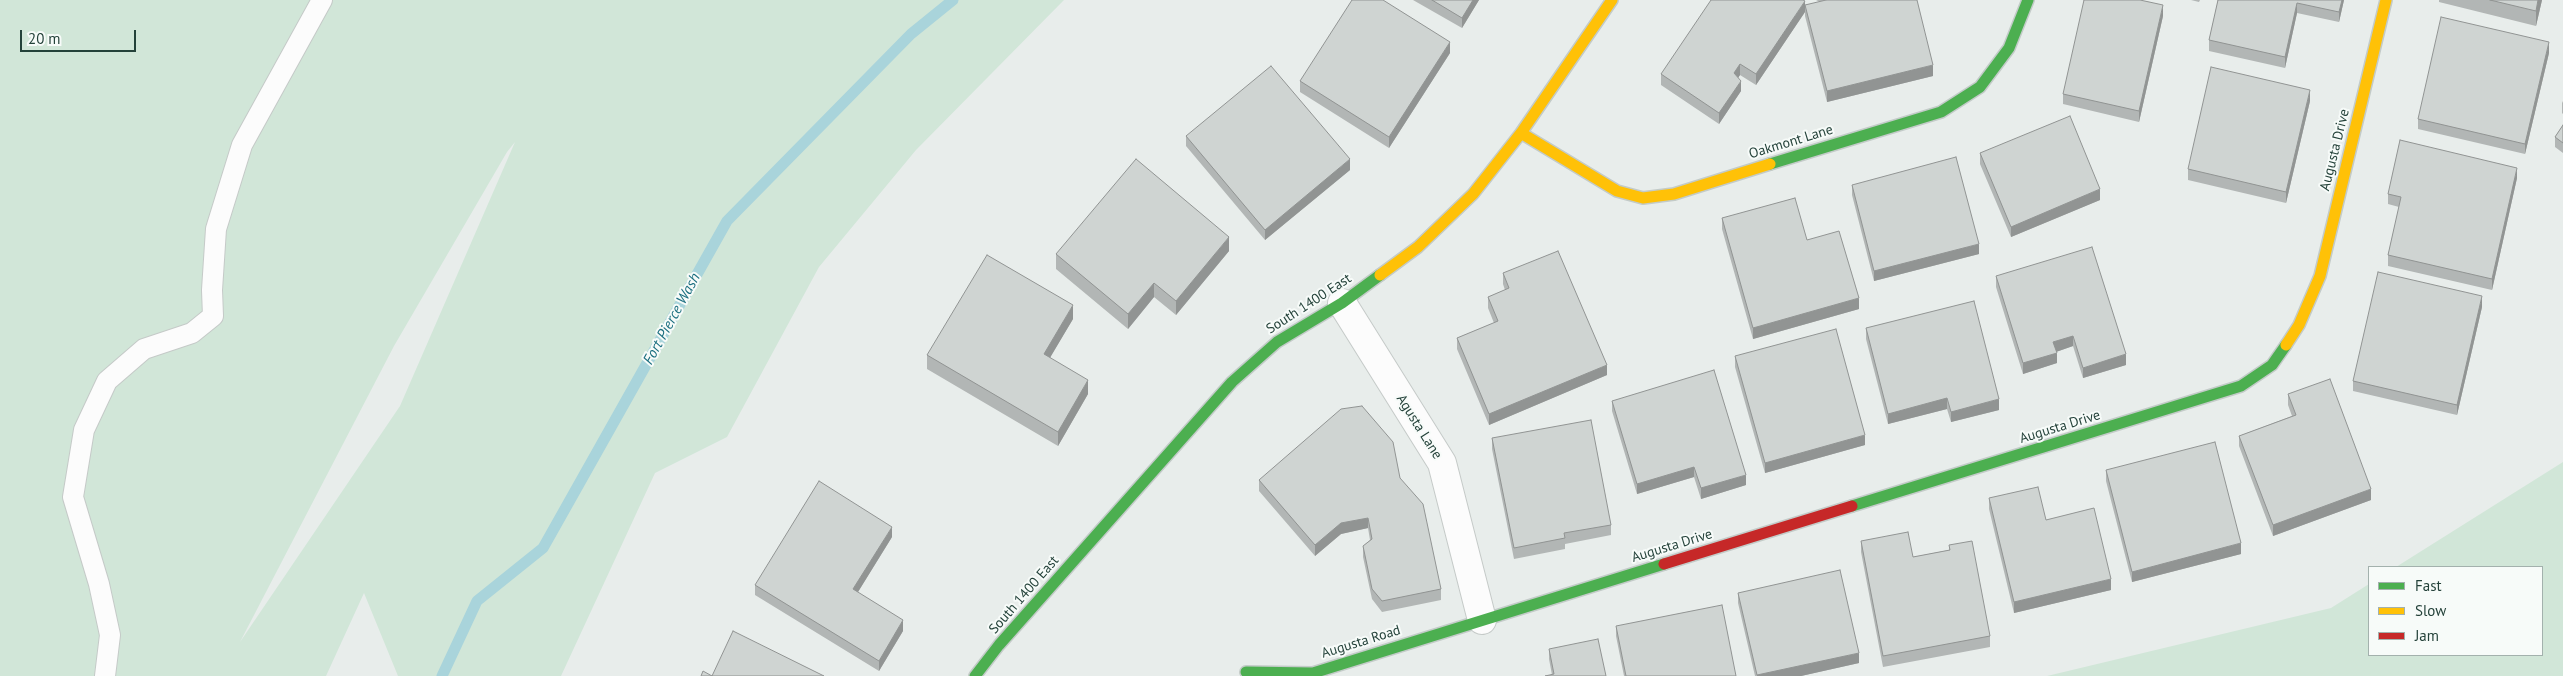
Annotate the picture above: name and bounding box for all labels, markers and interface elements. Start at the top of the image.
scale bar [22,20,139,52]
text: 20 m [28,29,61,48]
street label: Augusta Drive [2317,107,2353,193]
street label: Oakmont Lane [1747,121,1835,163]
water label: Fort Pierce Wash [640,270,704,368]
street label: South 1400 East [1263,270,1355,338]
street label: Agusta Lane [1393,392,1445,462]
street label: Augusta Drive [2018,407,2102,447]
street label: Augusta Drive [1630,526,1714,566]
street label: South 1400 East [986,553,1062,637]
legend [2368,566,2543,656]
text: Fast [2415,576,2442,595]
text: Slow [2415,601,2446,620]
street label: Augusta Road [1319,622,1403,662]
text: Jam [2415,626,2439,645]

